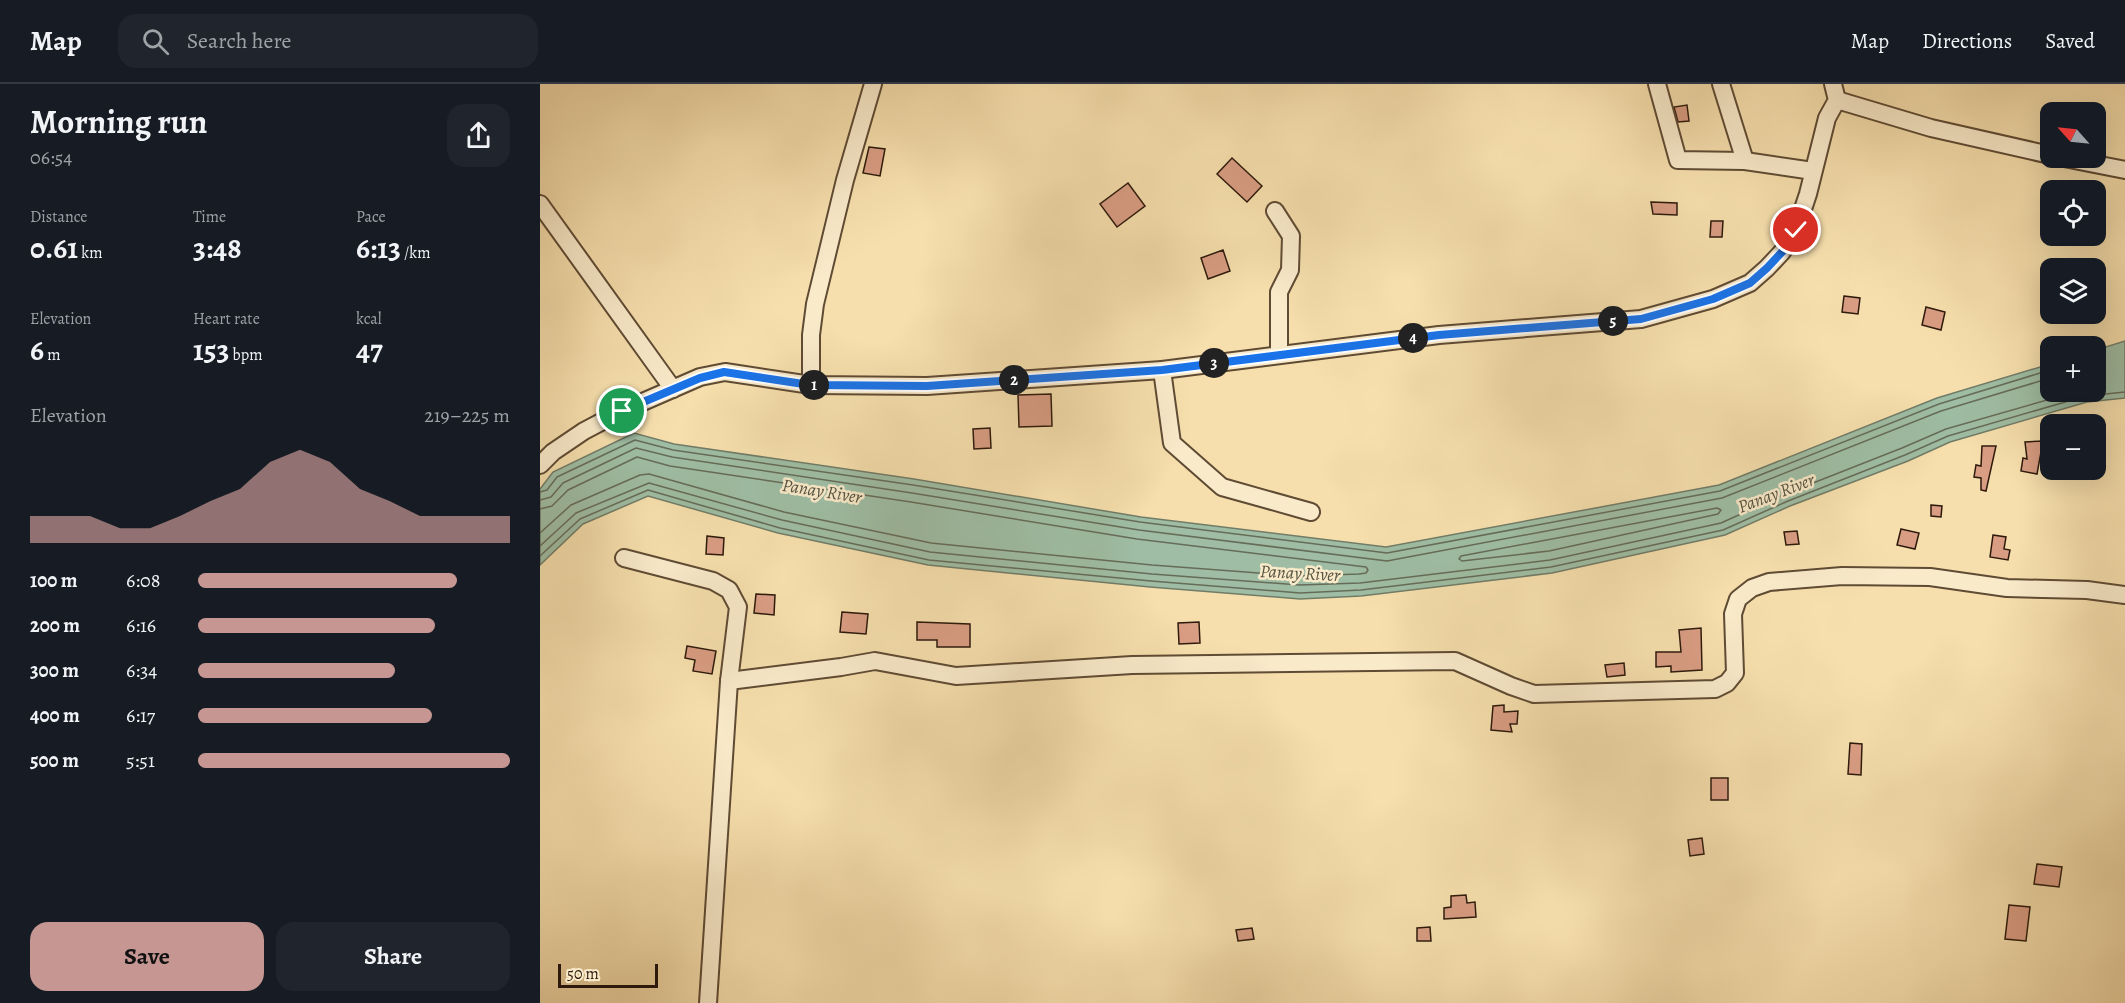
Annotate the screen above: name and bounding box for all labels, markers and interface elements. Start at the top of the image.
search box [118,14,538,68]
text: Map [30,22,82,60]
icon: search [139,25,172,58]
text: Search here [187,26,291,56]
text: Map [1851,27,1889,55]
text: Directions [1922,27,2012,55]
text: Saved [2045,27,2095,55]
text: Morning run [30,99,207,144]
north arrow [2040,102,2106,168]
map controls [2040,102,2106,480]
button: share [447,104,510,167]
text: 06:54 [30,144,72,171]
button: locate [2040,180,2106,246]
pin [1770,204,1821,255]
text: Distance [30,206,87,228]
text: Time [193,206,226,228]
text: Pace [356,206,386,228]
icon: check [1779,213,1812,246]
text: 0.61 [30,228,78,268]
text: 3:48 [193,228,242,268]
text: 6:13 [356,228,401,268]
text: km [78,242,103,264]
text: /km [401,242,431,264]
button: layers [2040,258,2106,324]
pin: 5 [1598,306,1628,336]
text: Elevation [30,308,91,330]
text: Heart rate [193,308,260,330]
text: kcal [356,308,382,330]
text: 5 [1610,310,1616,332]
pin: 4 [1398,323,1428,353]
text: 4 [1409,327,1417,349]
text: 6 [30,330,44,370]
text: 153 [193,330,229,370]
text: 47 [356,330,383,370]
button: + [2040,336,2106,402]
text: m [44,344,61,366]
text: bpm [229,344,263,366]
pin: 3 [1199,348,1229,378]
text: 3 [1211,352,1217,374]
pin: 2 [999,365,1029,395]
text: 2 [1010,369,1018,391]
pin: 1 [799,370,829,400]
text: 1 [811,374,817,396]
pin [596,385,647,436]
icon: arrive [605,394,638,427]
text: Elevation [30,402,107,429]
text: 219–225 m [424,402,510,429]
button: − [2040,414,2106,480]
water label: Panay River [1734,467,1818,519]
water label: Panay River [780,473,864,509]
water label: Panay River [1259,559,1341,587]
text: 100 m [30,567,78,594]
text: 6:08 [126,567,160,594]
text: 200 m [30,612,80,639]
text: 6:16 [126,612,156,639]
text: 300 m [30,657,79,684]
text: 6:34 [126,657,157,684]
text: 400 m [30,702,80,729]
text: 6:17 [126,702,155,729]
text: 500 m [30,747,79,774]
text: 5:51 [126,747,155,774]
button: Save [30,922,264,991]
button: Share [276,922,510,991]
scale bar [558,961,658,988]
text: 50 m [567,963,599,985]

